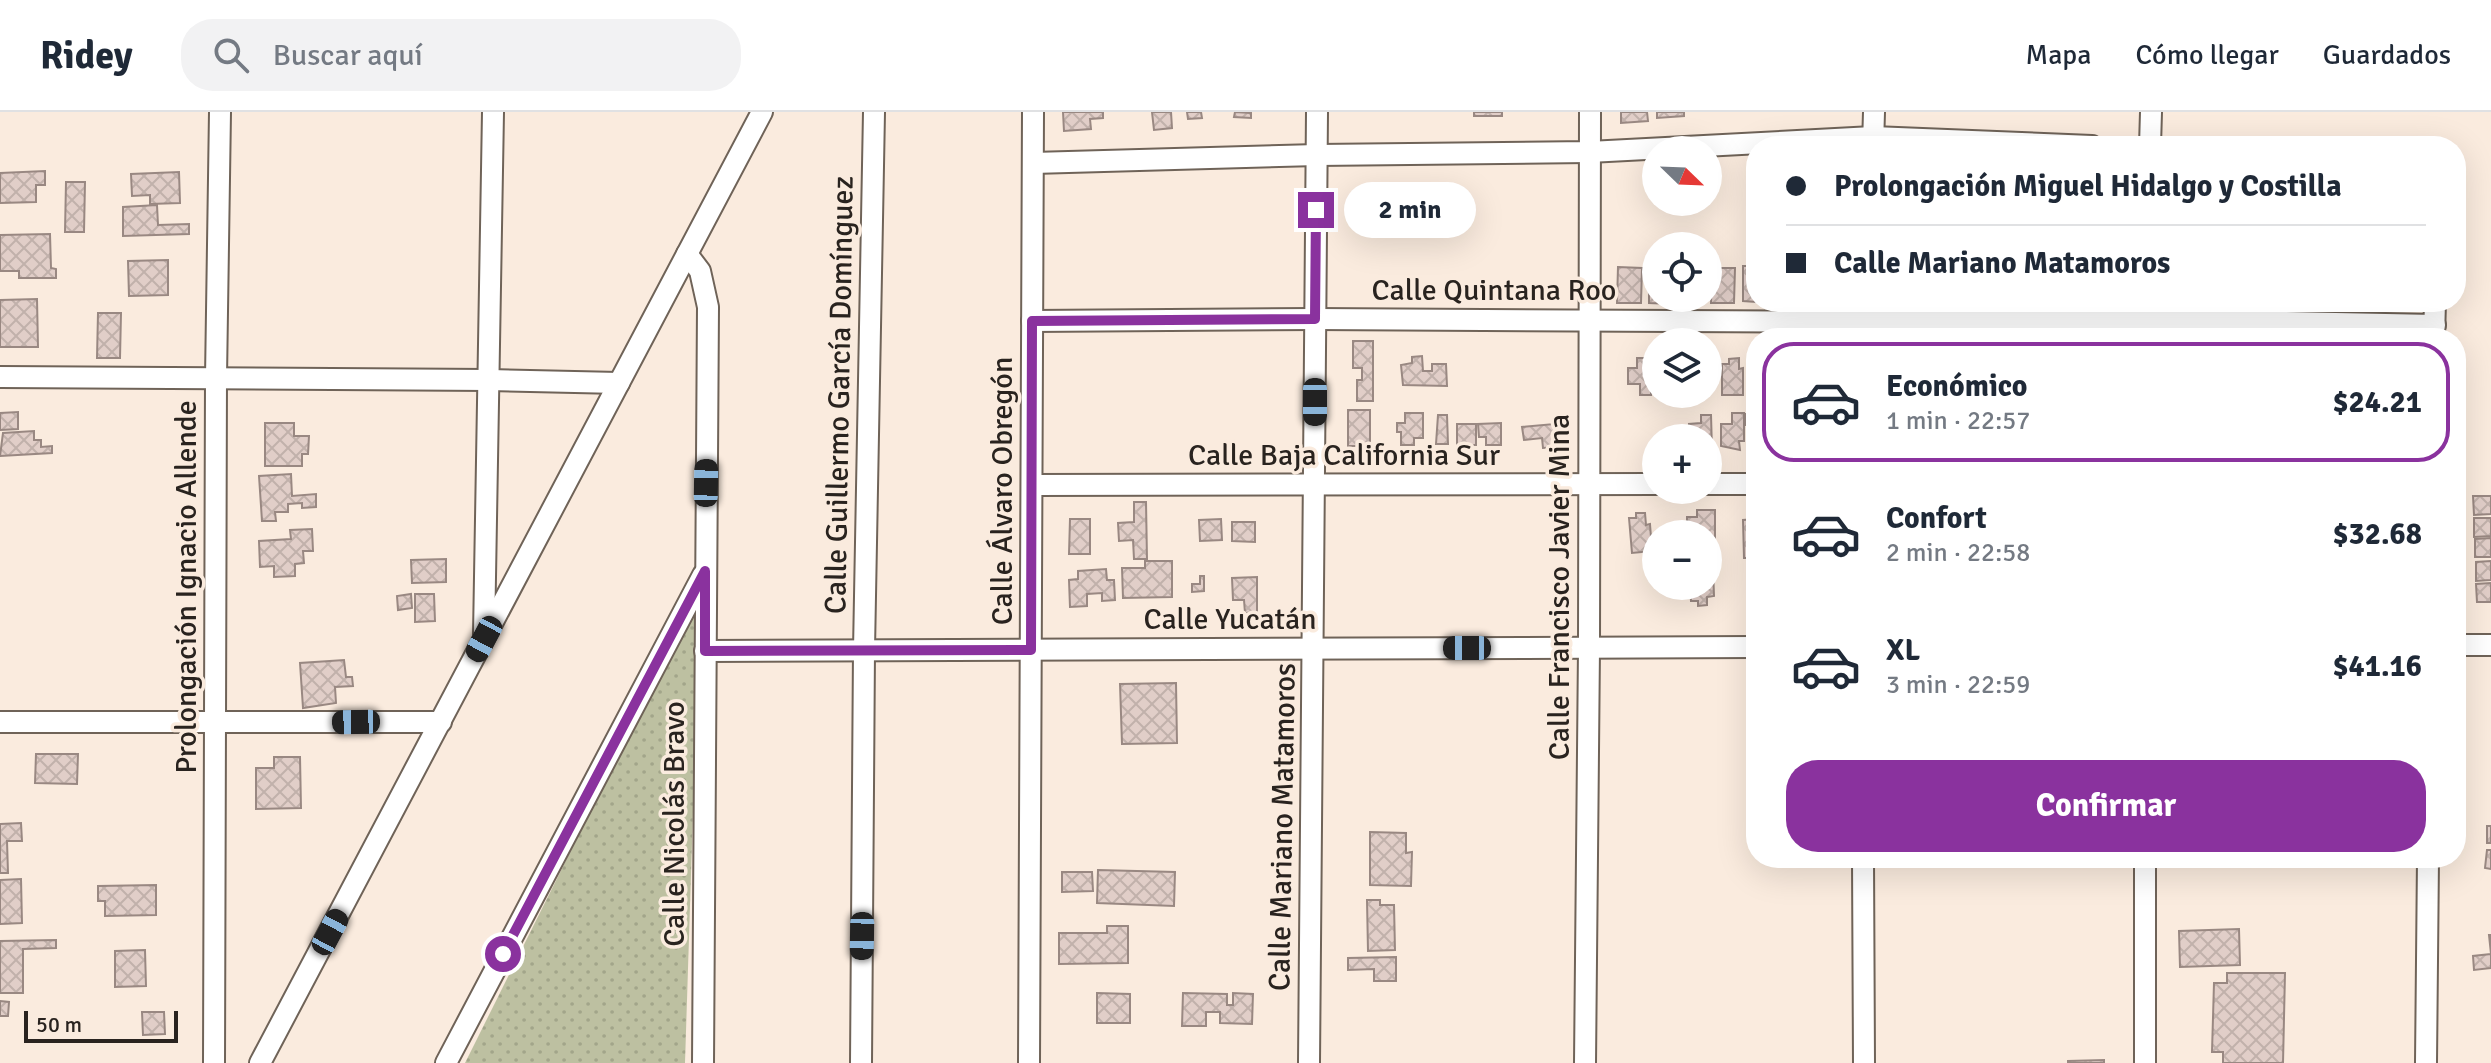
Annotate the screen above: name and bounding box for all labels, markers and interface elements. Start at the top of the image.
search box [181,19,741,91]
text: Ridey [40,32,133,79]
icon: search [209,33,253,77]
text: Buscar aquí [273,37,423,74]
text: Mapa [2026,38,2091,72]
text: Cómo llegar [2135,38,2279,72]
text: Guardados [2323,38,2451,72]
north arrow [1642,136,1722,216]
map controls [1642,136,1722,600]
text: Prolongación Miguel Hidalgo y Costilla [1834,168,2342,205]
street label: Calle Guillermo García Domínguez [817,176,862,614]
callout: 2 min [1344,182,1476,238]
route end [1298,192,1334,228]
text: 2 min [1379,194,1441,226]
button: locate [1642,232,1722,312]
text: Calle Mariano Matamoros [1834,245,2170,282]
street label: Calle Quintana Roo [1372,272,1616,309]
button: layers [1642,328,1722,408]
street label: Calle Álvaro Obregón [984,357,1021,625]
icon: car [1790,366,1862,438]
text: Económico [1886,368,2028,405]
car [1303,378,1327,426]
text: $24.21 [2332,384,2422,421]
street label: Prolongación Ignacio Allende [168,400,205,774]
text: 1 min · 22:57 [1886,405,2030,437]
street label: Calle Francisco Javier Mina [1541,414,1578,760]
button: + [1642,424,1722,504]
street label: Calle Baja California Sur [1188,437,1500,474]
car [694,459,718,507]
icon: car [1790,498,1862,570]
text: Confort [1886,500,1987,537]
text: $32.68 [2332,516,2422,553]
button: − [1642,520,1722,600]
text: 2 min · 22:58 [1886,537,2030,569]
street label: Calle Yucatán [1143,601,1317,638]
car [462,612,506,666]
icon: car [1790,630,1862,702]
text: XL [1886,632,1920,669]
car [1443,636,1491,660]
text: $41.16 [2332,648,2422,685]
street label: Calle Mariano Matamoros [1261,663,1304,991]
text: 3 min · 22:59 [1886,669,2030,701]
street label: Calle Nicolás Bravo [656,701,693,947]
car [332,710,380,734]
button: Confirmar [1786,760,2426,852]
car [308,905,352,959]
car [850,912,874,960]
route start [485,936,521,972]
scale bar [24,1007,178,1043]
text: 50 m [36,1011,82,1038]

